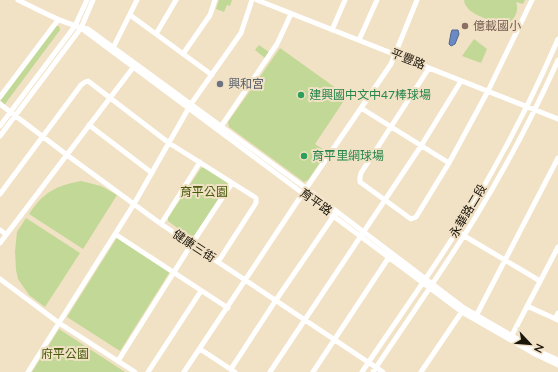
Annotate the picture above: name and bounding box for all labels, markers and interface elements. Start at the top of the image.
place label: 億載國小 [473,18,521,33]
marker: 億載國小 [460,21,470,31]
street label: 平豐路 [389,45,428,72]
place label: 興和宮 [228,76,264,91]
marker: 興和宮 [215,79,225,89]
place label: 建興國中文中47棒球場 [309,87,431,102]
marker: 建興國中文中47棒球場 [296,90,306,100]
place label: 育平里網球場 [312,148,384,163]
marker: 育平里網球場 [299,151,309,161]
street label: 永華路二段 [446,181,489,240]
park label: 育平公園 [180,184,228,199]
street label: 育平路 [297,185,335,218]
street label: 健康三街 [170,226,218,265]
north arrow [510,324,550,364]
text: N [532,342,547,355]
park label: 府平公園 [41,346,89,361]

